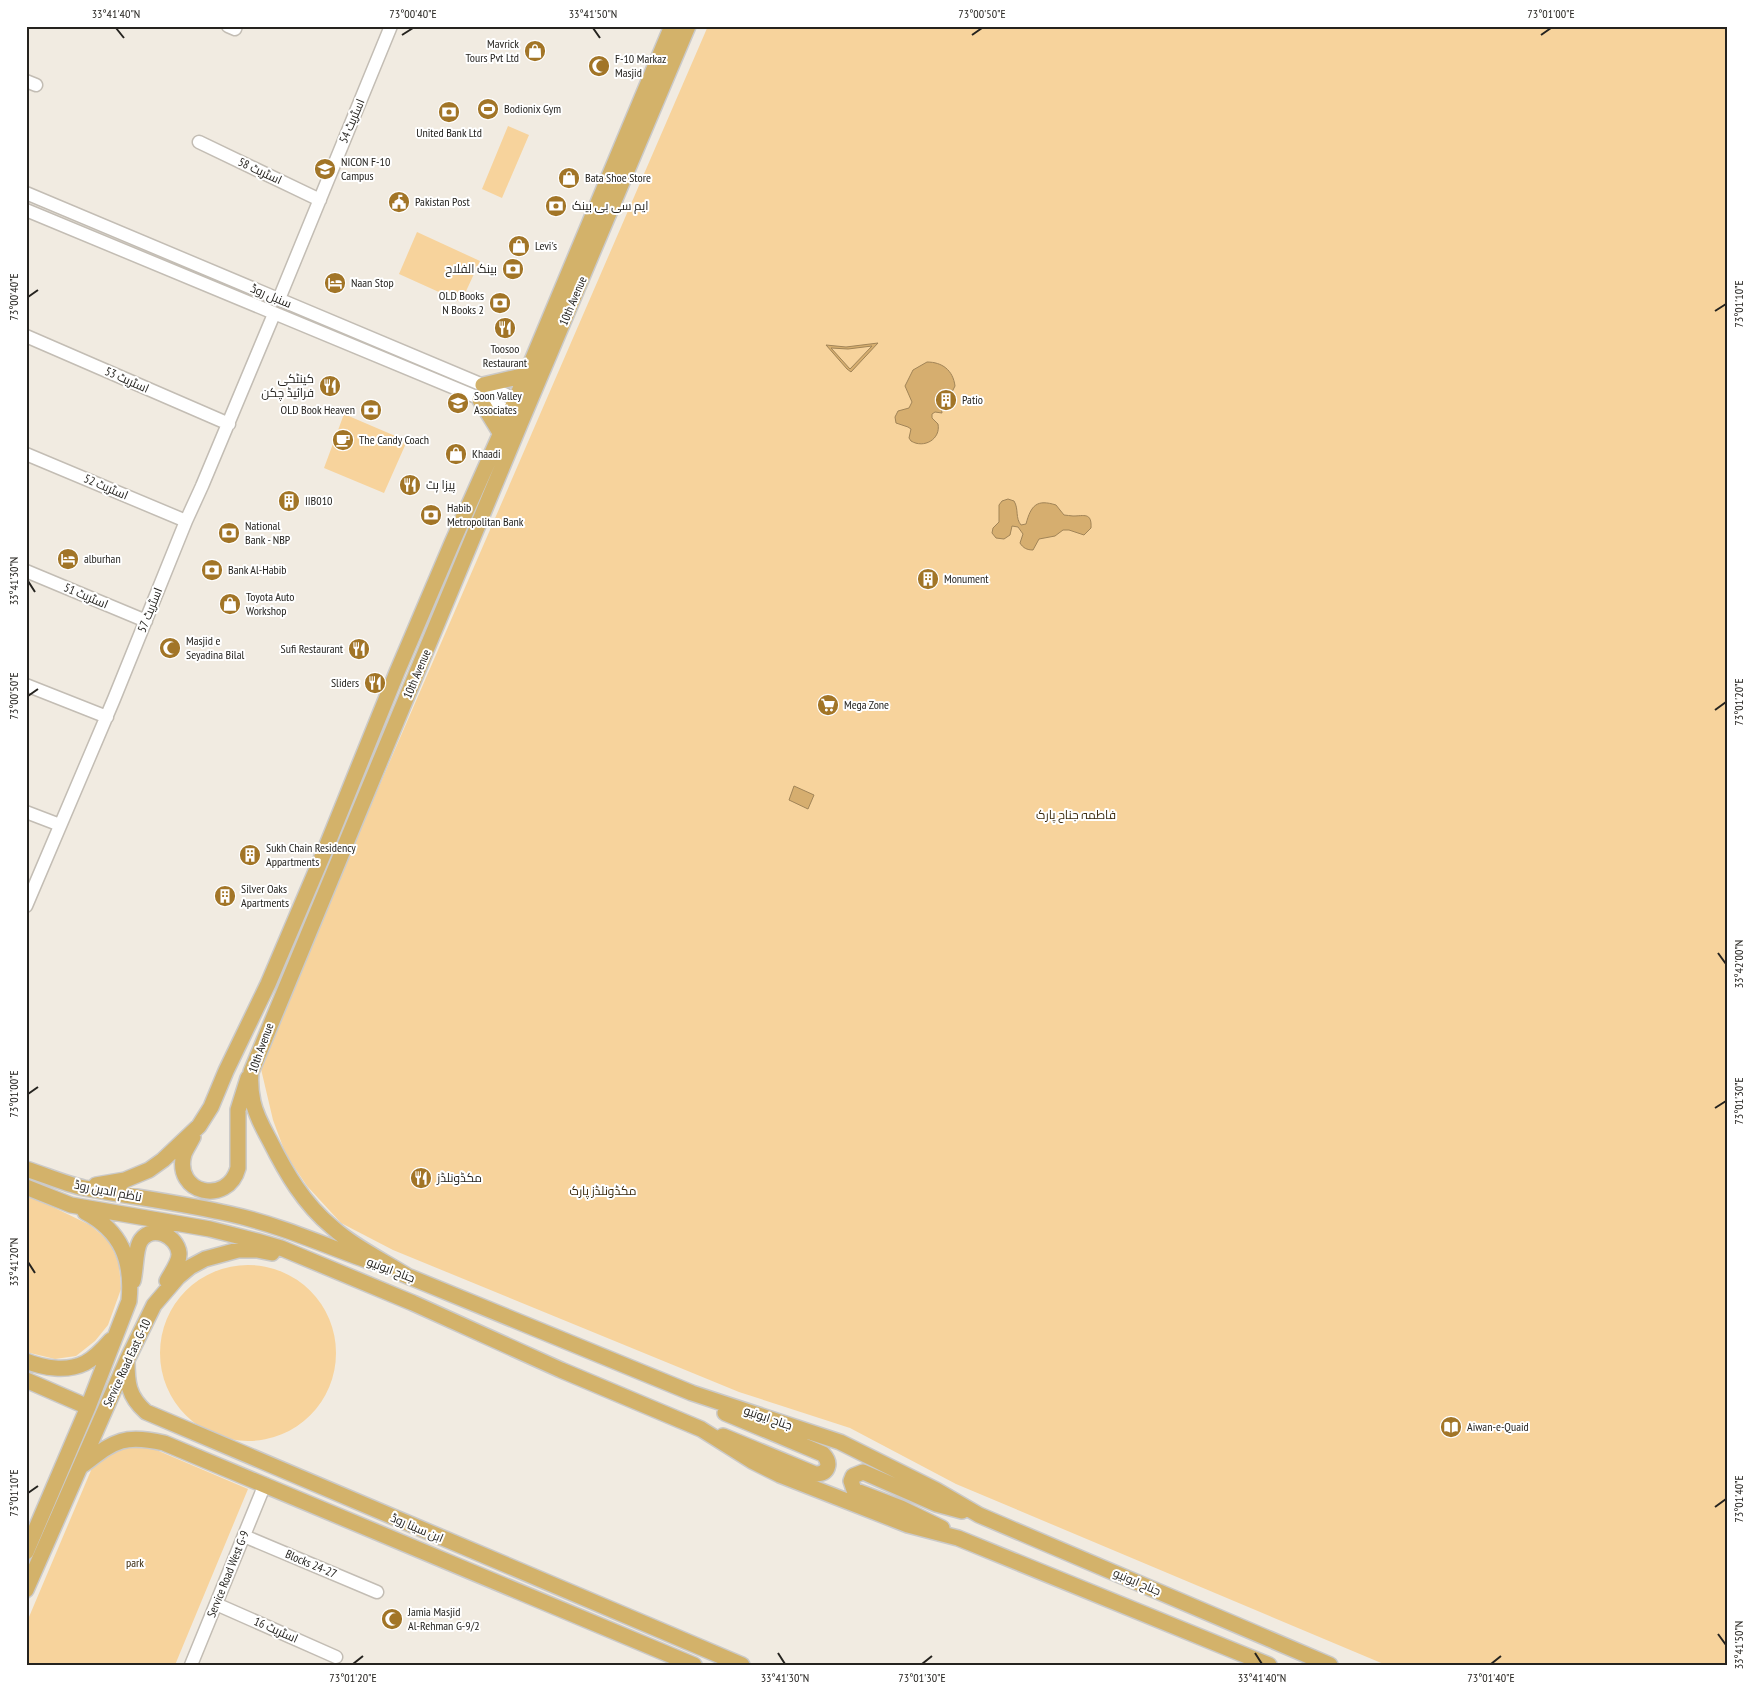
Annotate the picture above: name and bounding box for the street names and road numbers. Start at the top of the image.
street label: اسٹریٹ 54 [336,96,368,145]
street label: اسٹریٹ 58 [236,154,285,187]
street label: 10th Avenue [555,274,590,328]
street label: سنبل روڈ [248,280,294,311]
street label: اسٹریٹ 53 [103,363,152,396]
street label: اسٹریٹ 52 [82,471,131,503]
street label: اسٹریٹ 51 [62,580,111,612]
street label: اسٹریٹ 57 [134,585,165,634]
street label: 10th Avenue [399,647,434,701]
street label: 10th Avenue [245,1021,276,1075]
street label: ناظم الدین روڈ [73,1177,143,1205]
street label: جناح ایونیو [365,1254,417,1286]
street label: Service Road East G-10 [100,1316,153,1409]
street label: جناح ایونیو [742,1402,794,1434]
street label: ابن سینا روڈ [389,1510,446,1545]
street label: Service Road West G-9 [203,1528,252,1619]
street label: Blocks 24-27 [283,1546,339,1581]
street label: جناح ایونیو [1111,1565,1163,1599]
street label: اسٹریٹ 16 [252,1613,301,1646]

